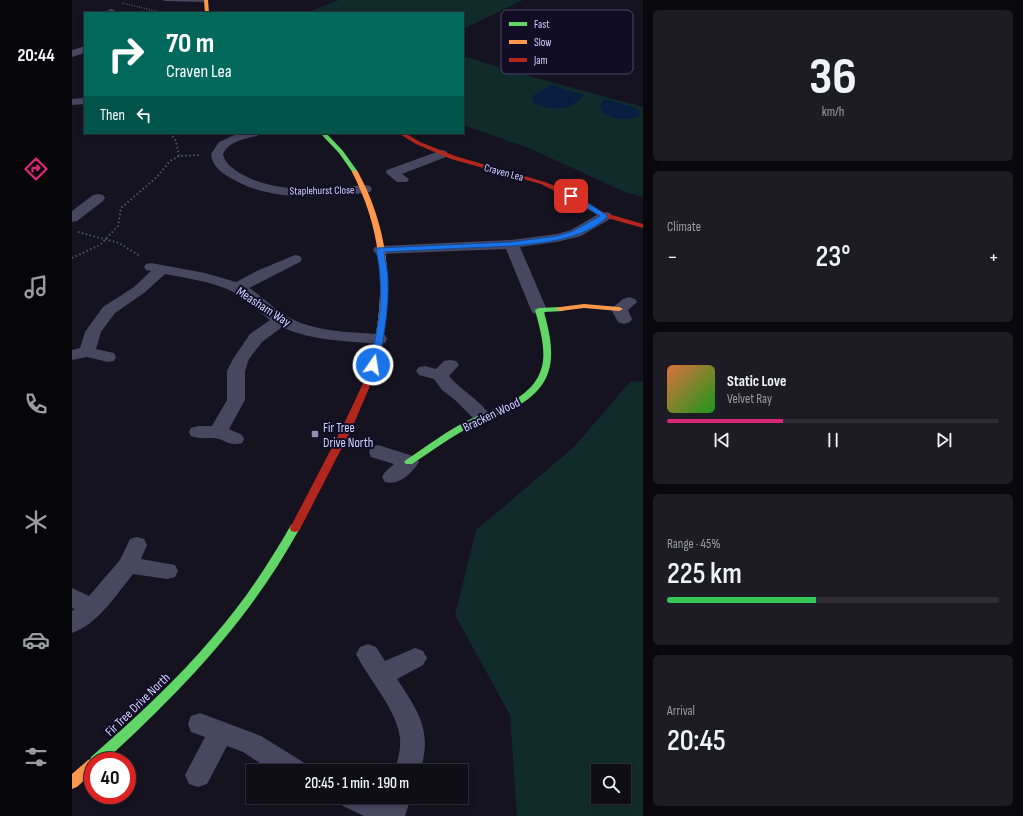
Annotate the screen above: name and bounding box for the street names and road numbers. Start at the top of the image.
street label: Craven Lea [483,161,525,184]
street label: Staplehurst Close [289,183,355,198]
street label: Measham Way [233,283,294,330]
street label: Bracken Wood [460,394,523,436]
street label: Fir Tree Drive North [102,670,173,740]

